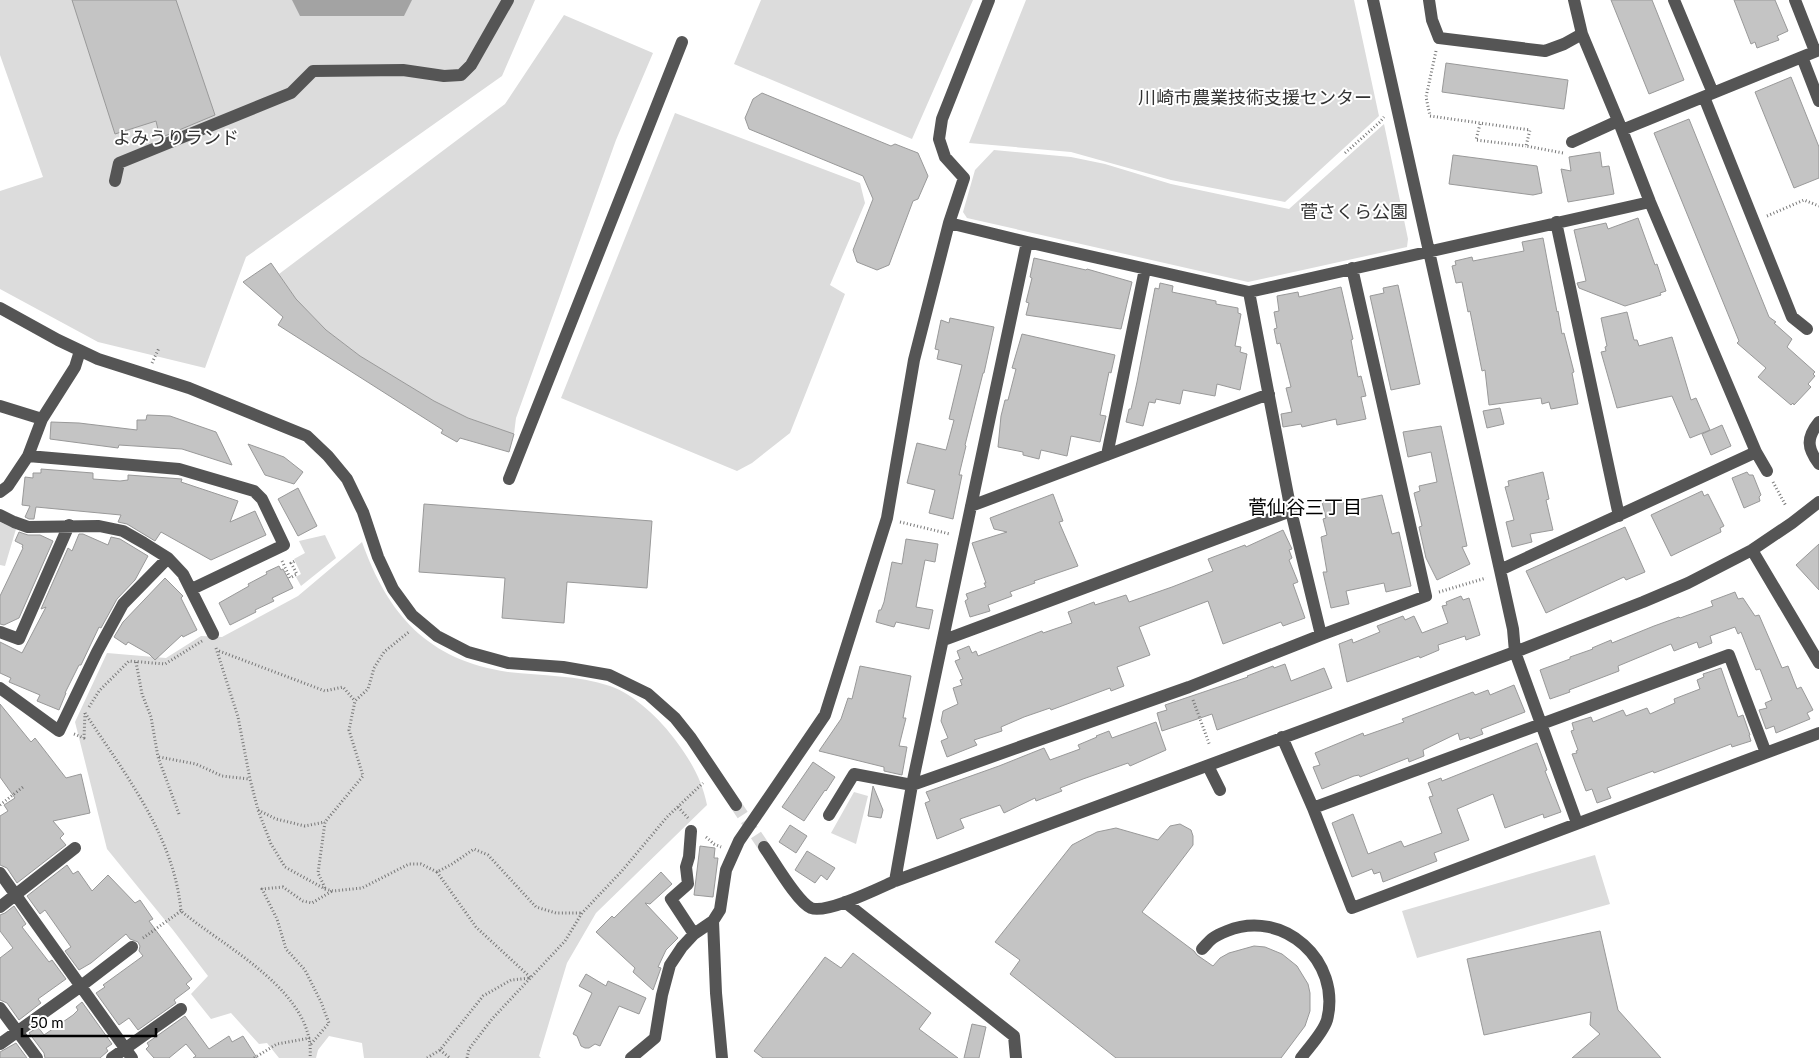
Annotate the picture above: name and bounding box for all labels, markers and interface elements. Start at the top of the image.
park label: 川崎市農業技術支援センター [1138,86,1372,108]
park label: よみうりランド [113,126,239,148]
park label: 菅さくら公園 [1300,200,1408,222]
district label: 菅仙谷三丁目 [1248,495,1362,518]
scale bar [22,1006,156,1038]
text: 50 m [30,1013,64,1031]

